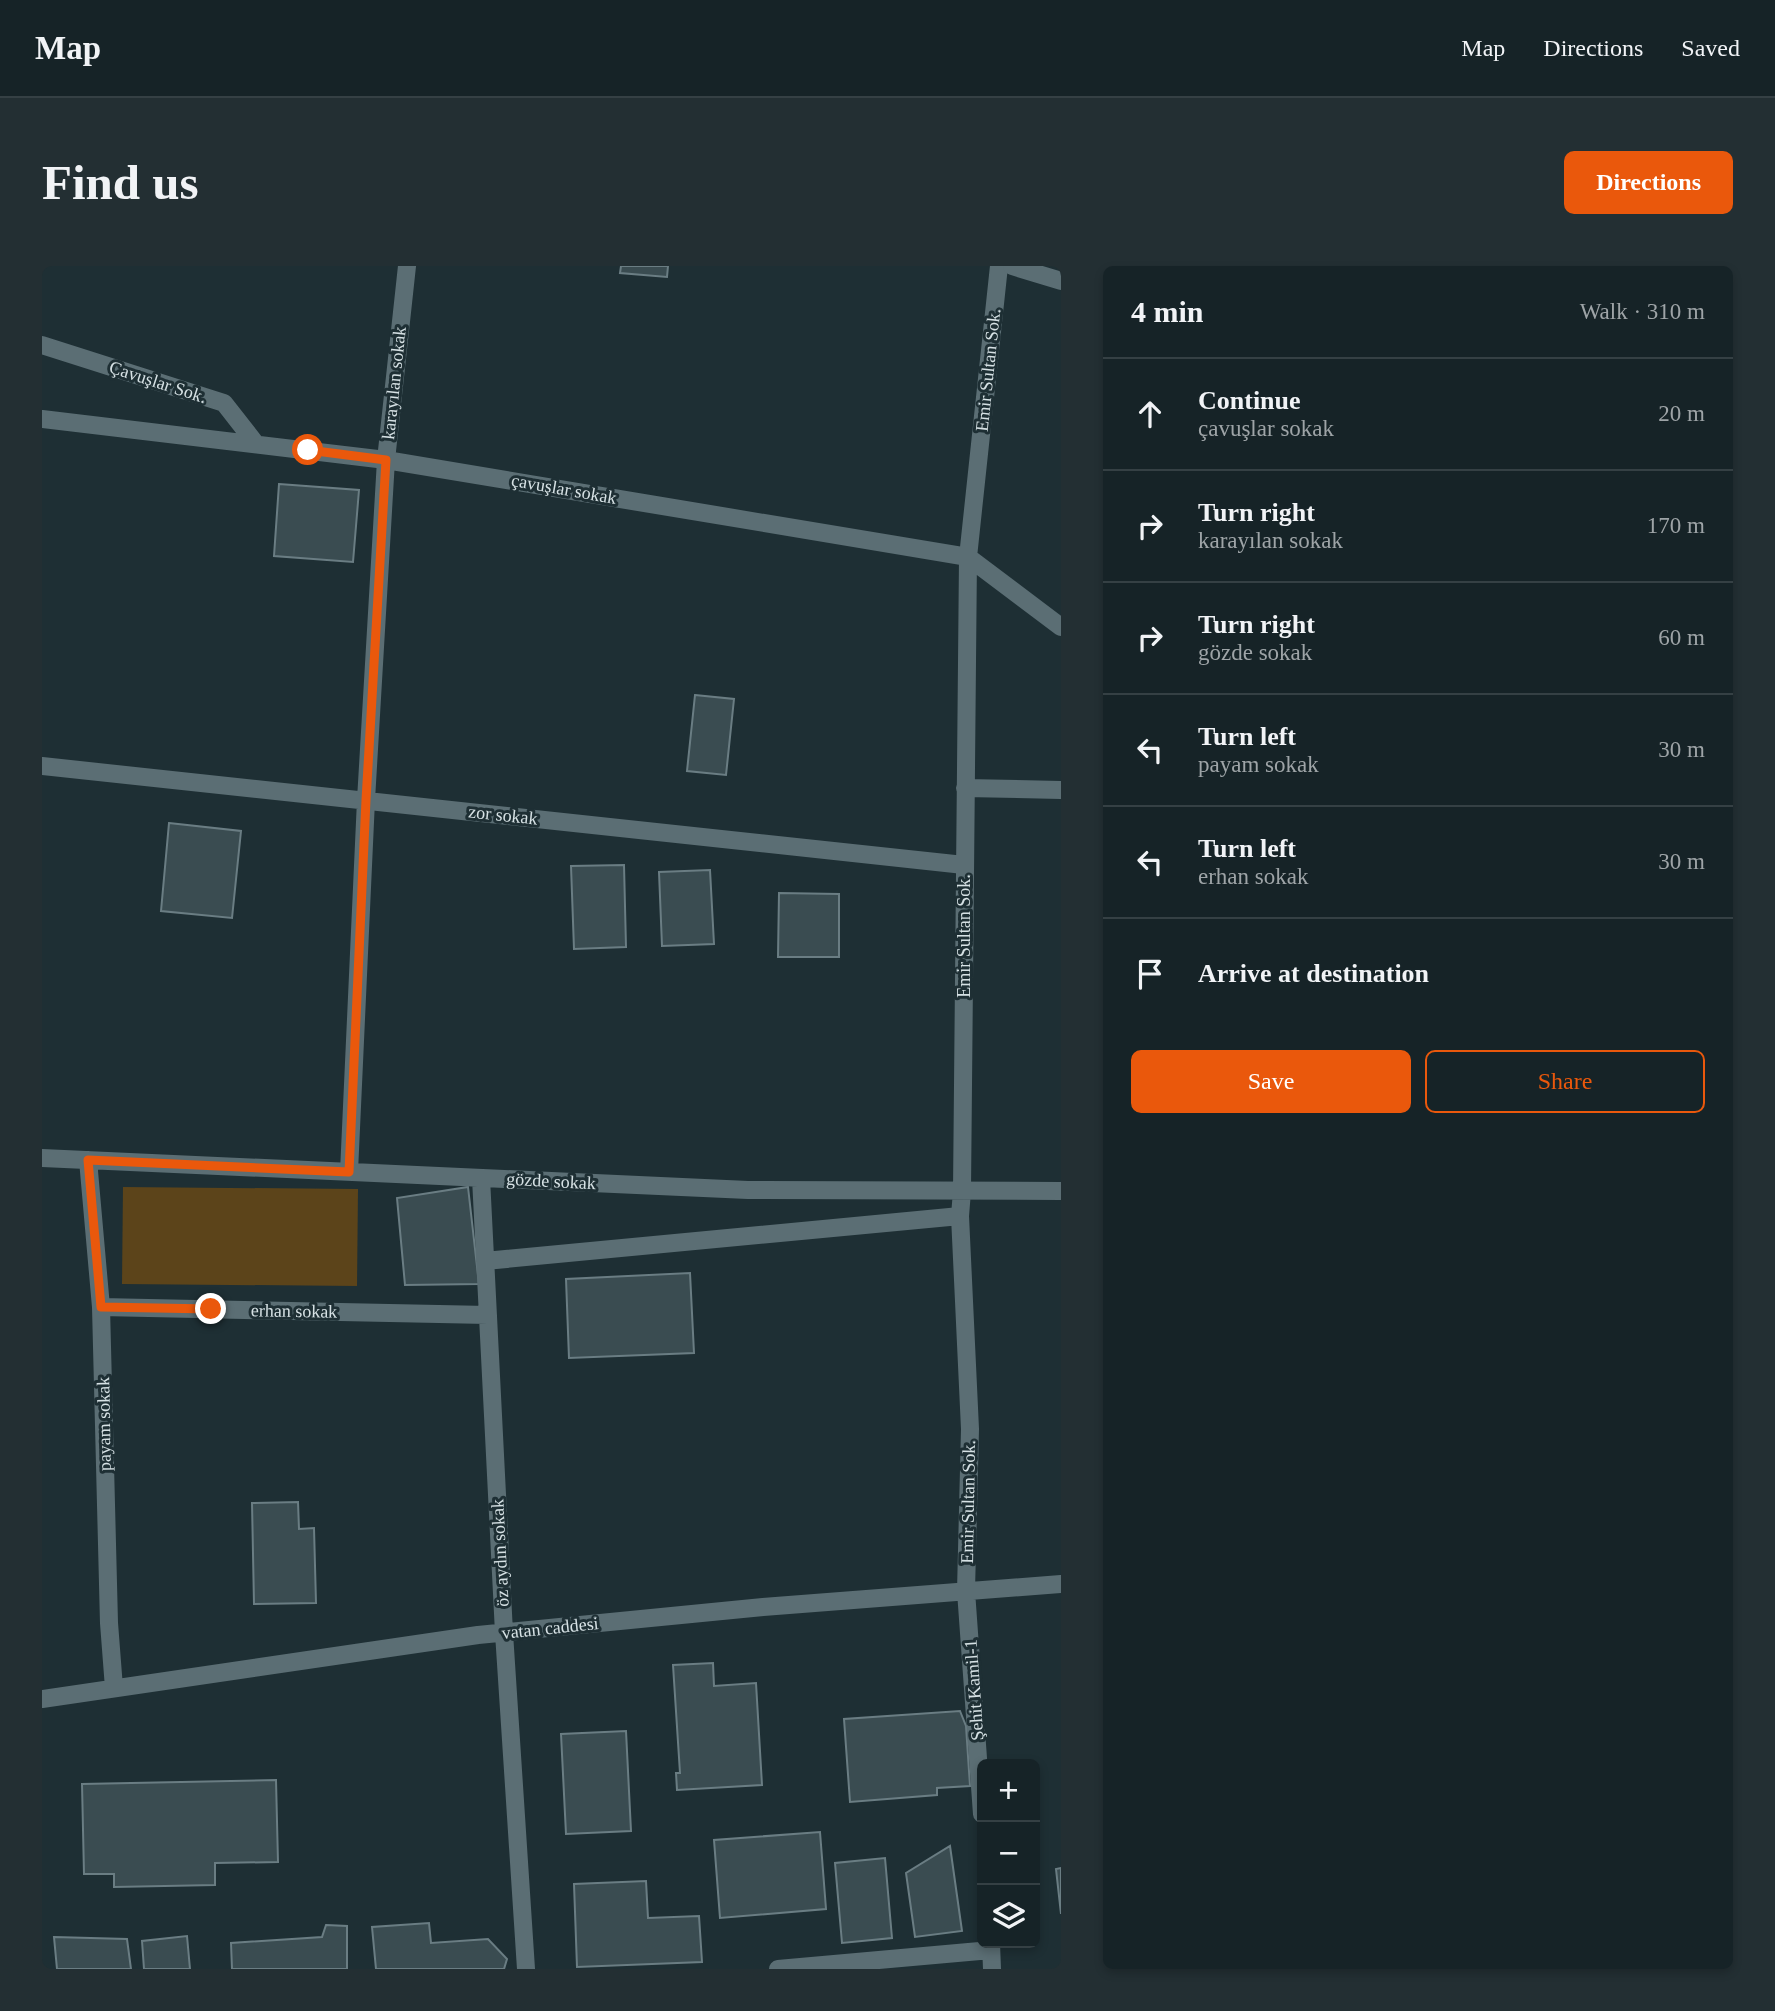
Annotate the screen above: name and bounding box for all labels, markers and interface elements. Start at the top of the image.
text: Map [35,30,101,66]
text: Map [1461,35,1505,61]
text: Directions [1543,35,1643,61]
text: Saved [1681,35,1740,61]
button: Directions [1564,151,1733,214]
text: Find us [42,155,199,210]
text: 4 min [1131,295,1204,328]
text: Walk · 310 m [1580,299,1705,324]
street label: Emir Sultan Sok. [972,308,1004,432]
street label: karayılan sokak [378,326,410,440]
street label: Çavuşlar Sok. [107,357,209,407]
text: Continue [1198,386,1301,415]
icon: ahead [1131,395,1169,433]
text: 20 m [1658,401,1705,426]
text: çavuşlar sokak [1198,416,1334,441]
route start [292,434,323,465]
street label: çavuşlar sokak [510,470,618,508]
text: Turn right [1198,498,1315,527]
icon: right [1131,507,1169,545]
text: 170 m [1647,513,1705,538]
text: karayılan sokak [1198,528,1343,553]
text: Turn right [1198,610,1315,639]
icon: right [1131,619,1169,657]
text: 60 m [1658,625,1705,650]
text: gözde sokak [1198,640,1312,665]
text: Turn left [1198,722,1296,751]
icon: left [1131,731,1169,769]
text: 30 m [1658,737,1705,762]
text: payam sokak [1198,752,1319,777]
street label: zor sokak [467,801,539,829]
text: Turn left [1198,834,1296,863]
icon: left [1131,843,1169,881]
text: 30 m [1658,849,1705,874]
text: erhan sokak [1198,864,1309,889]
street label: Emir Sultan Sok. [954,874,974,998]
icon: arrive [1131,955,1169,993]
text: Arrive at destination [1198,959,1429,988]
button: Save [1131,1050,1411,1113]
button: Share [1425,1050,1705,1113]
street label: gözde sokak [506,1169,596,1193]
route end [195,1293,226,1324]
street label: erhan sokak [251,1300,337,1322]
street label: payam sokak [93,1377,115,1471]
street label: Emir Sultan Sok. [957,1440,979,1564]
street label: öz aydın sokak [487,1499,513,1607]
street label: vatan caddesi [500,1613,600,1643]
street label: Şehit Kamil-1 [960,1639,988,1741]
map controls [977,1759,1040,1948]
button: + [977,1759,1040,1822]
button: − [977,1822,1040,1885]
button: layers [977,1885,1040,1948]

